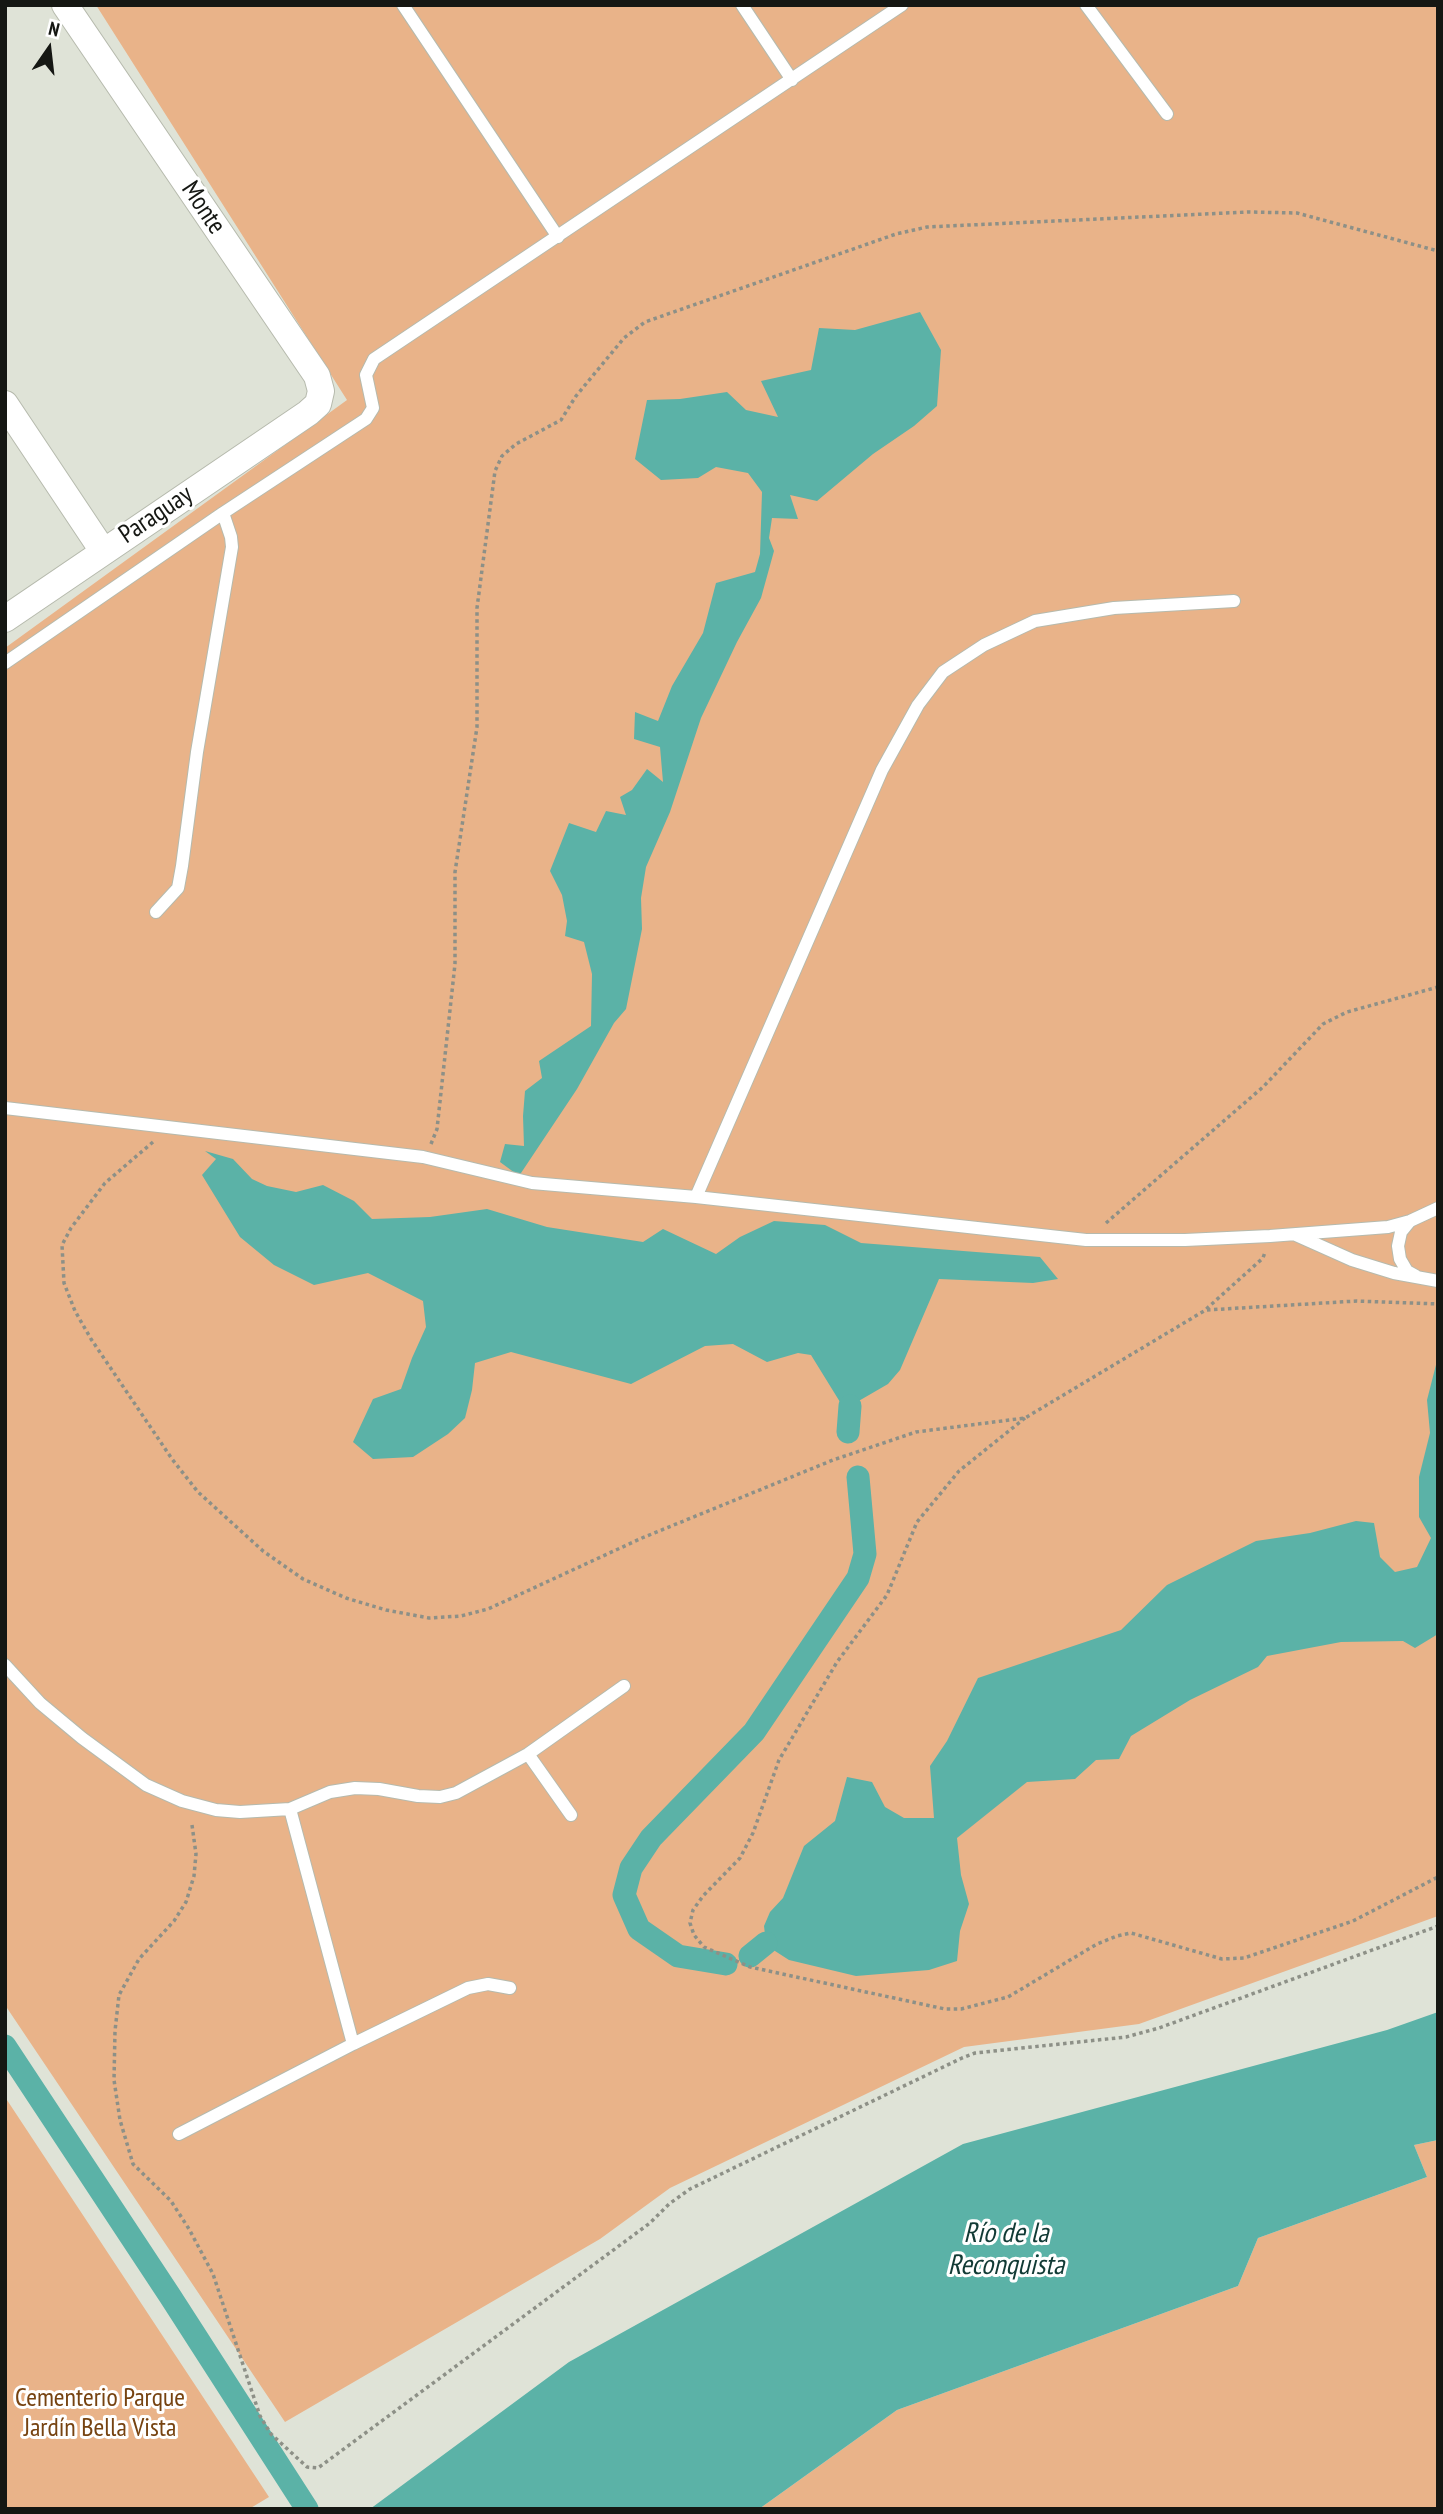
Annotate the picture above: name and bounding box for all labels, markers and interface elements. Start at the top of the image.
north arrow [14,14,84,84]
text: N [46,16,62,42]
street label: Monte [174,176,232,240]
street label: Paraguay [113,479,199,551]
water label: Río de la Reconquista [948,2217,1064,2283]
park label: Cementerio Parque Jardín Bella Vista [15,2383,185,2444]

